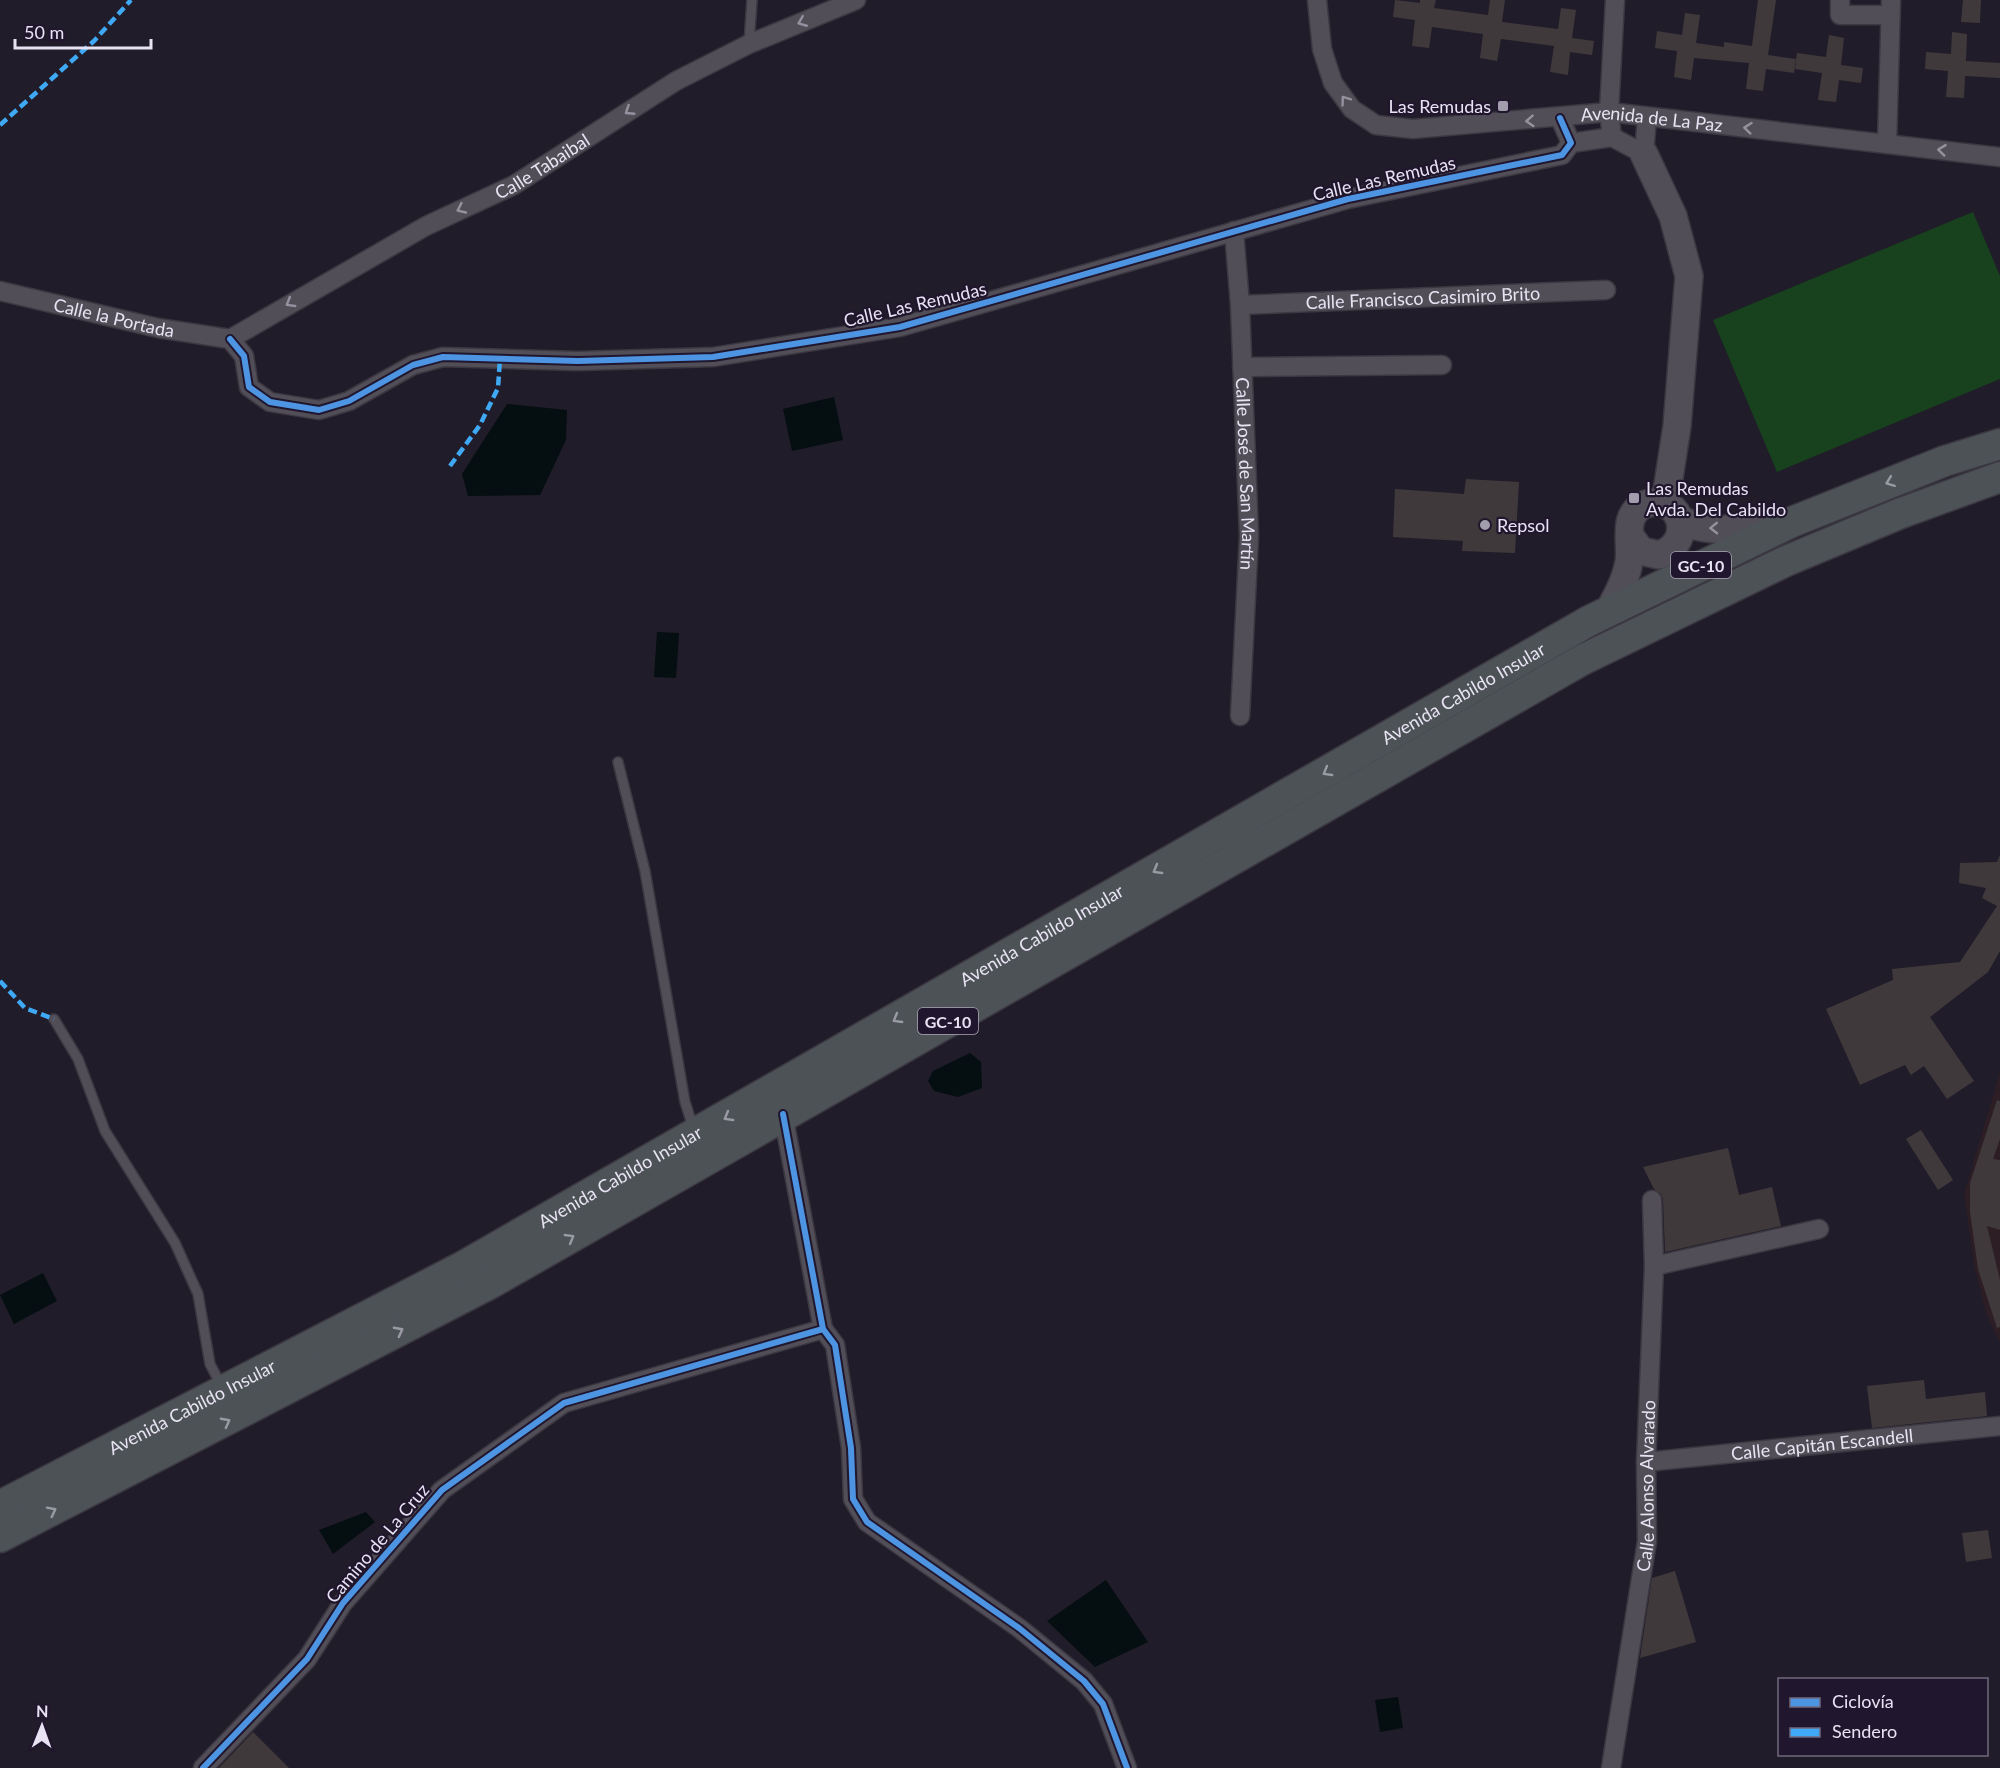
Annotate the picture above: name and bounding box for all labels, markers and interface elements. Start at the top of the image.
scale bar [15,12,152,50]
one-way arrow [797,15,808,27]
text: 50 m [24,21,64,43]
one-way arrow [1341,95,1352,106]
place label: Las Remudas [1389,95,1491,117]
marker: Las Remudas [1496,99,1510,113]
street label: Avenida de La Paz [1580,101,1724,136]
one-way arrow [625,104,635,116]
one-way arrow [1525,114,1534,127]
one-way arrow [1744,122,1753,135]
street label: Calle Tabaibal [491,129,593,203]
one-way arrow [1937,145,1946,157]
street label: Calle Las Remudas [1310,151,1458,205]
one-way arrow [457,202,468,214]
street label: Calle Las Remudas [841,277,989,331]
street label: Calle Francisco Casimiro Brito [1305,282,1541,313]
street label: Calle la Portada [52,293,176,341]
one-way arrow [286,296,296,308]
street label: Calle José de San Martín [1232,377,1260,571]
one-way arrow [1885,475,1896,487]
place label: Las Remudas Avda. Del Cabildo [1646,477,1786,520]
marker: Las Remudas Avda. Del Cabildo [1627,491,1641,505]
place label: Repsol [1497,514,1550,536]
marker: Repsol [1478,518,1492,532]
one-way arrow [1710,522,1719,534]
road number: GC-10 [1671,552,1731,578]
street label: Avenida Cabildo Insular [1377,637,1549,749]
one-way arrow [1322,765,1333,777]
one-way arrow [1153,862,1164,874]
street label: Avenida Cabildo Insular [956,879,1128,990]
road number: GC-10 [918,1008,978,1034]
one-way arrow [893,1012,904,1024]
one-way arrow [724,1109,735,1121]
street label: Avenida Cabildo Insular [534,1121,706,1232]
one-way arrow [563,1234,574,1245]
one-way arrow [392,1327,403,1339]
street label: Avenida Cabildo Insular [105,1354,280,1459]
street label: Calle Alonso Alvarado [1631,1400,1660,1573]
one-way arrow [219,1418,230,1429]
street label: Calle Capitán Escandell [1730,1424,1914,1464]
street label: Camino de La Cruz [321,1479,433,1607]
one-way arrow [46,1506,57,1518]
legend [1778,1678,1988,1756]
text: Ciclovía [1832,1690,1894,1712]
north arrow [12,1696,72,1756]
text: N [36,1701,49,1720]
text: Sendero [1832,1720,1897,1742]

